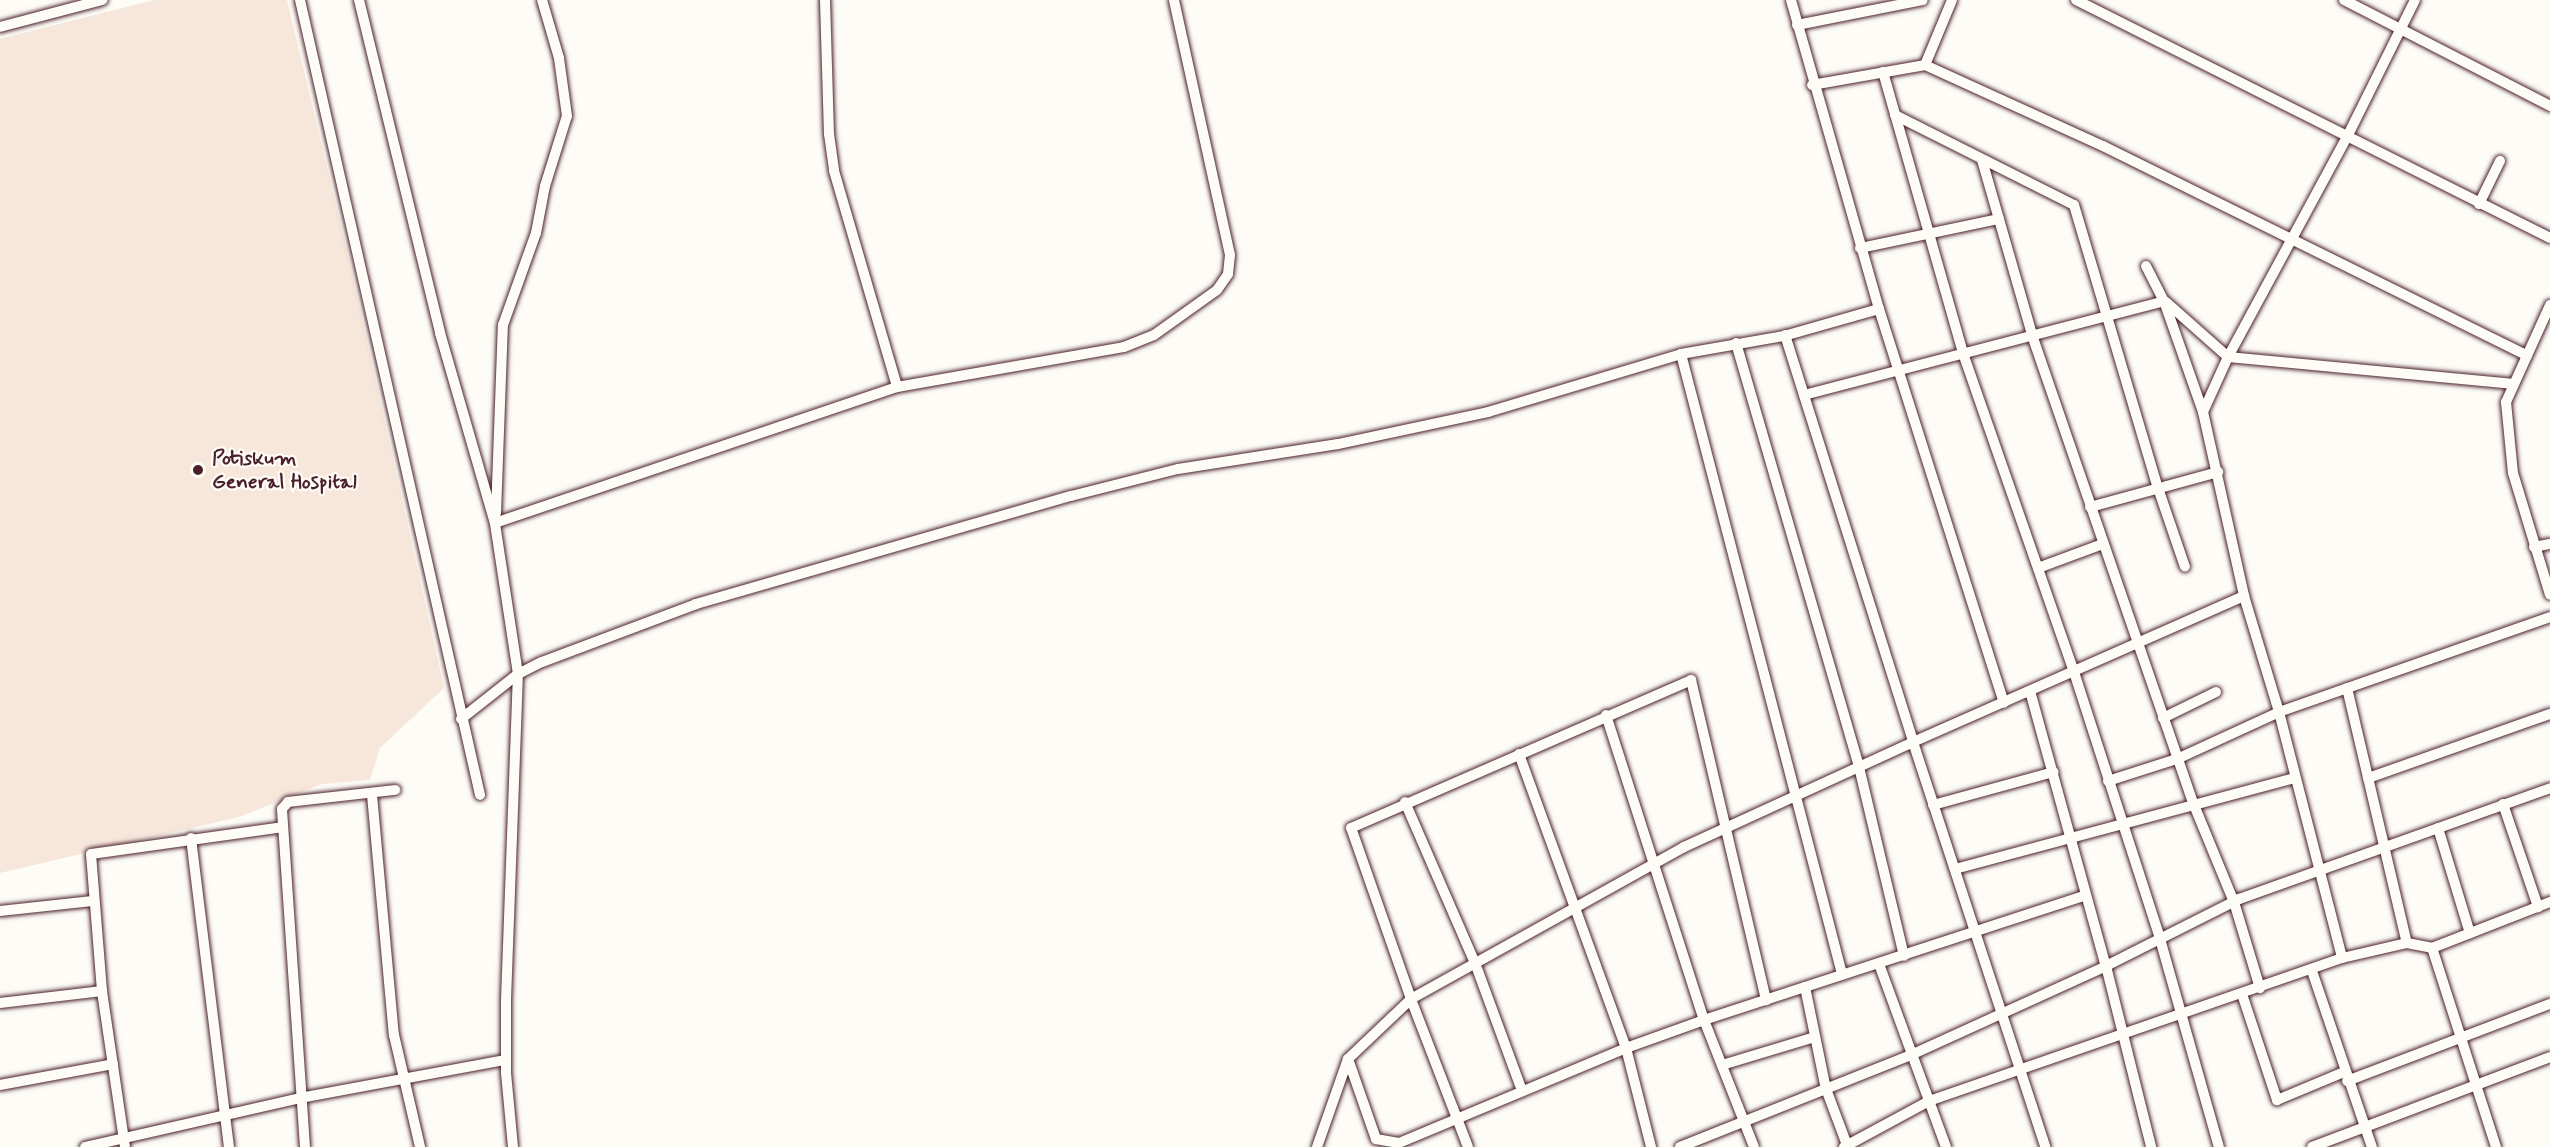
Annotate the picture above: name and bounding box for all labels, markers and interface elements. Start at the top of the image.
place label: Potiskum General Hospital [212,445,365,495]
marker: Potiskum General Hospital [189,461,207,479]

